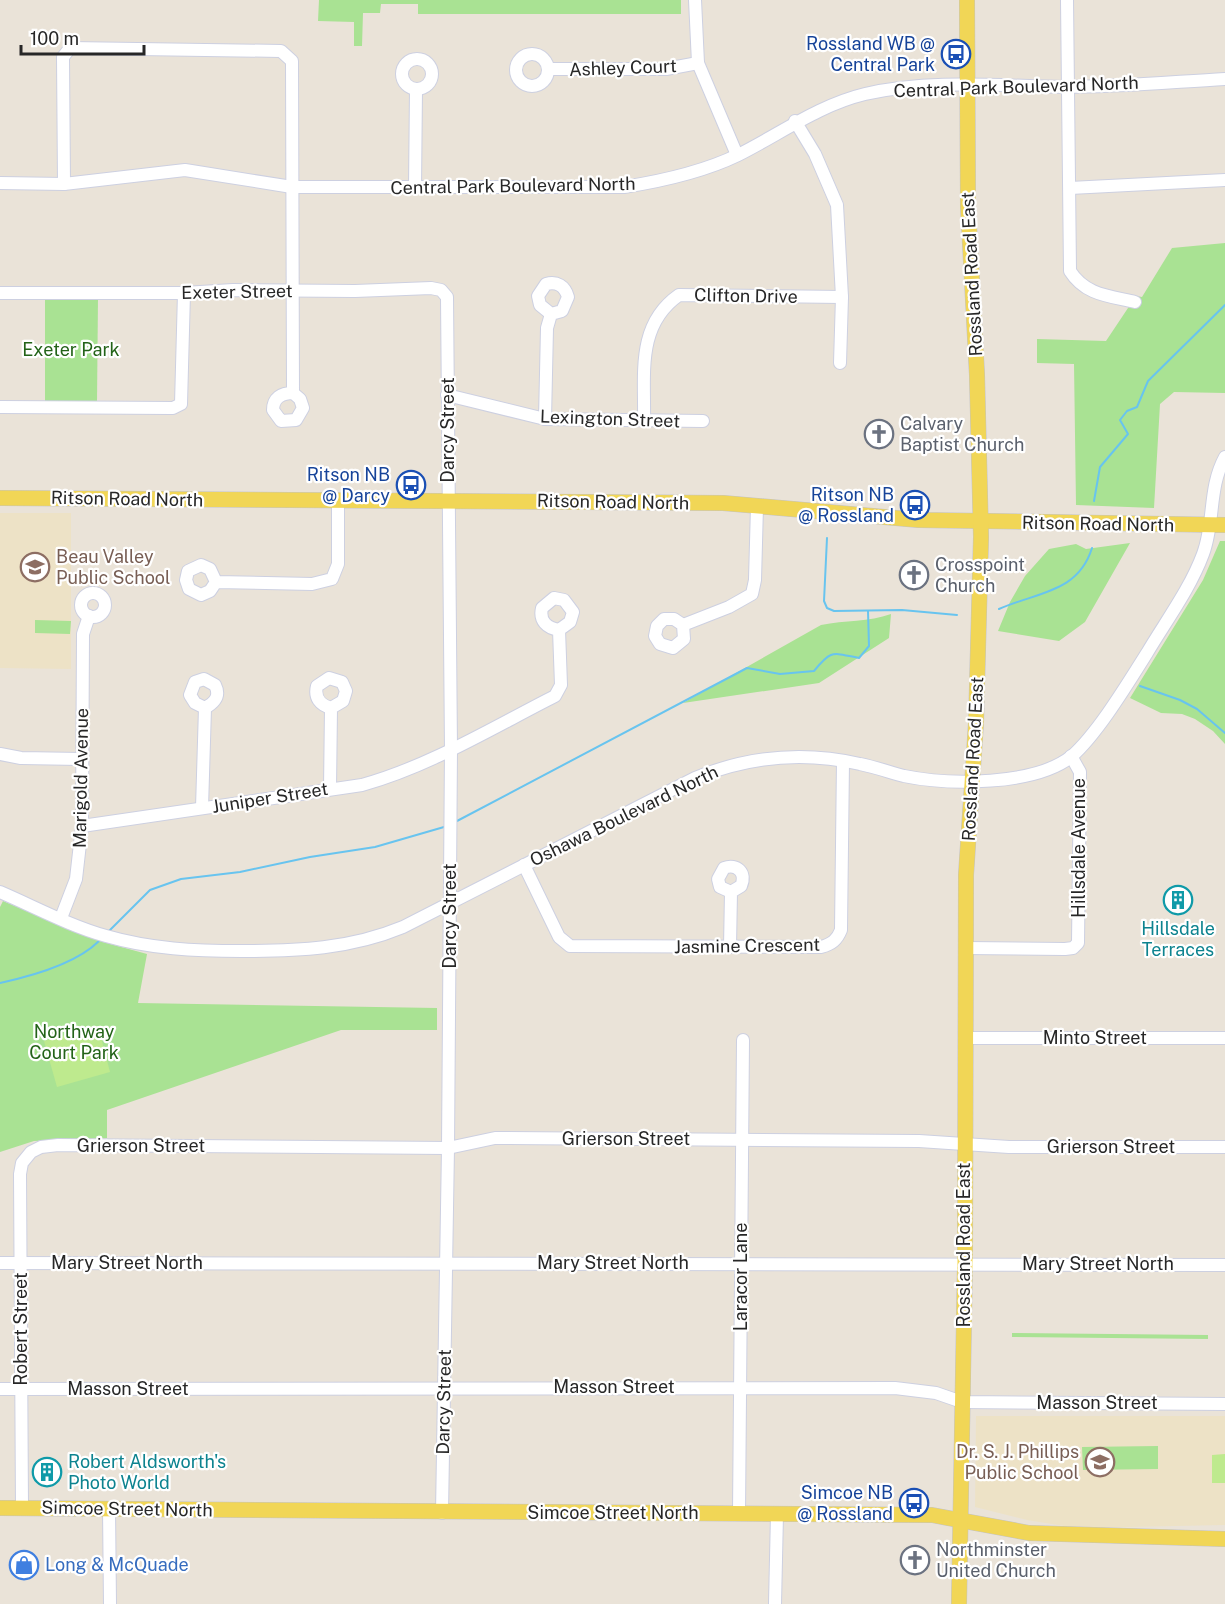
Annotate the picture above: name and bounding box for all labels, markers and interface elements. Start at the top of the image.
scale bar [21,18,144,56]
text: 100 m [30,28,79,49]
place label: Rossland WB @ Central Park [806,33,935,75]
bus stop icon: Rossland WB @ Central Park [940,38,972,70]
street label: Ashley Court [569,55,677,80]
street label: Central Park Boulevard North [893,72,1139,101]
street label: Central Park Boulevard North [390,173,636,198]
street label: Rossland Road East [957,191,986,357]
street label: Exeter Street [181,280,293,303]
street label: Clifton Drive [694,284,798,307]
park label: Exeter Park [22,339,120,360]
street label: Darcy Street [437,377,458,483]
street label: Lexington Street [540,406,680,431]
place label: Calvary Baptist Church [900,413,1024,455]
church icon: Calvary Baptist Church [863,418,895,450]
place label: Ritson NB @ Darcy [307,464,390,506]
bus stop icon: Ritson NB @ Darcy [395,469,427,501]
place label: Ritson NB @ Rossland [798,484,894,526]
street label: Ritson Road North [51,487,203,510]
bus stop icon: Ritson NB @ Rossland [899,489,931,521]
street label: Ritson Road North [537,490,689,513]
street label: Ritson Road North [1022,512,1174,535]
place label: Beau Valley Public School [56,546,170,588]
school or university icon: Beau Valley Public School [19,551,51,583]
place label: Crosspoint Church [935,554,1025,596]
church icon: Crosspoint Church [898,559,930,591]
street label: Rossland Road East [958,676,987,842]
street label: Marigold Avenue [69,708,92,848]
street label: Oshawa Boulevard North [526,761,721,870]
street label: Juniper Street [210,778,330,817]
street label: Hillsdale Avenue [1068,778,1089,918]
street label: Darcy Street [439,863,460,969]
building icon: Hillsdale Terraces [1162,884,1194,916]
place label: Hillsdale Terraces [1141,918,1215,960]
street label: Jasmine Crescent [674,934,820,957]
park label: Northway Court Park [29,1021,119,1063]
street label: Minto Street [1043,1027,1147,1048]
street label: Grierson Street [562,1128,690,1149]
street label: Grierson Street [77,1135,205,1156]
street label: Grierson Street [1047,1136,1175,1157]
street label: Rossland Road East [953,1163,974,1327]
street label: Laracor Lane [730,1223,751,1331]
street label: Mary Street North [51,1252,203,1273]
street label: Mary Street North [537,1252,689,1273]
street label: Mary Street North [1022,1253,1174,1274]
street label: Robert Street [10,1272,31,1386]
street label: Darcy Street [432,1349,455,1455]
street label: Masson Street [553,1376,675,1397]
street label: Masson Street [67,1378,189,1399]
street label: Masson Street [1036,1392,1158,1413]
place label: Dr. S. J. Phillips Public School [956,1441,1079,1483]
school or university icon: Dr. S. J. Phillips Public School [1084,1446,1116,1478]
place label: Robert Aldsworth's Photo World [68,1451,226,1493]
building icon: Robert Aldsworth's Photo World [31,1456,63,1488]
place label: Simcoe NB @ Rossland [797,1482,893,1524]
bus stop icon: Simcoe NB @ Rossland [898,1487,930,1519]
street label: Simcoe Street North [41,1497,213,1520]
street label: Simcoe Street North [527,1502,699,1523]
place label: Northminster United Church [936,1539,1056,1581]
church icon: Northminster United Church [899,1544,931,1576]
shop icon: Long & McQuade [8,1549,40,1581]
place label: Long & McQuade [45,1554,189,1575]

